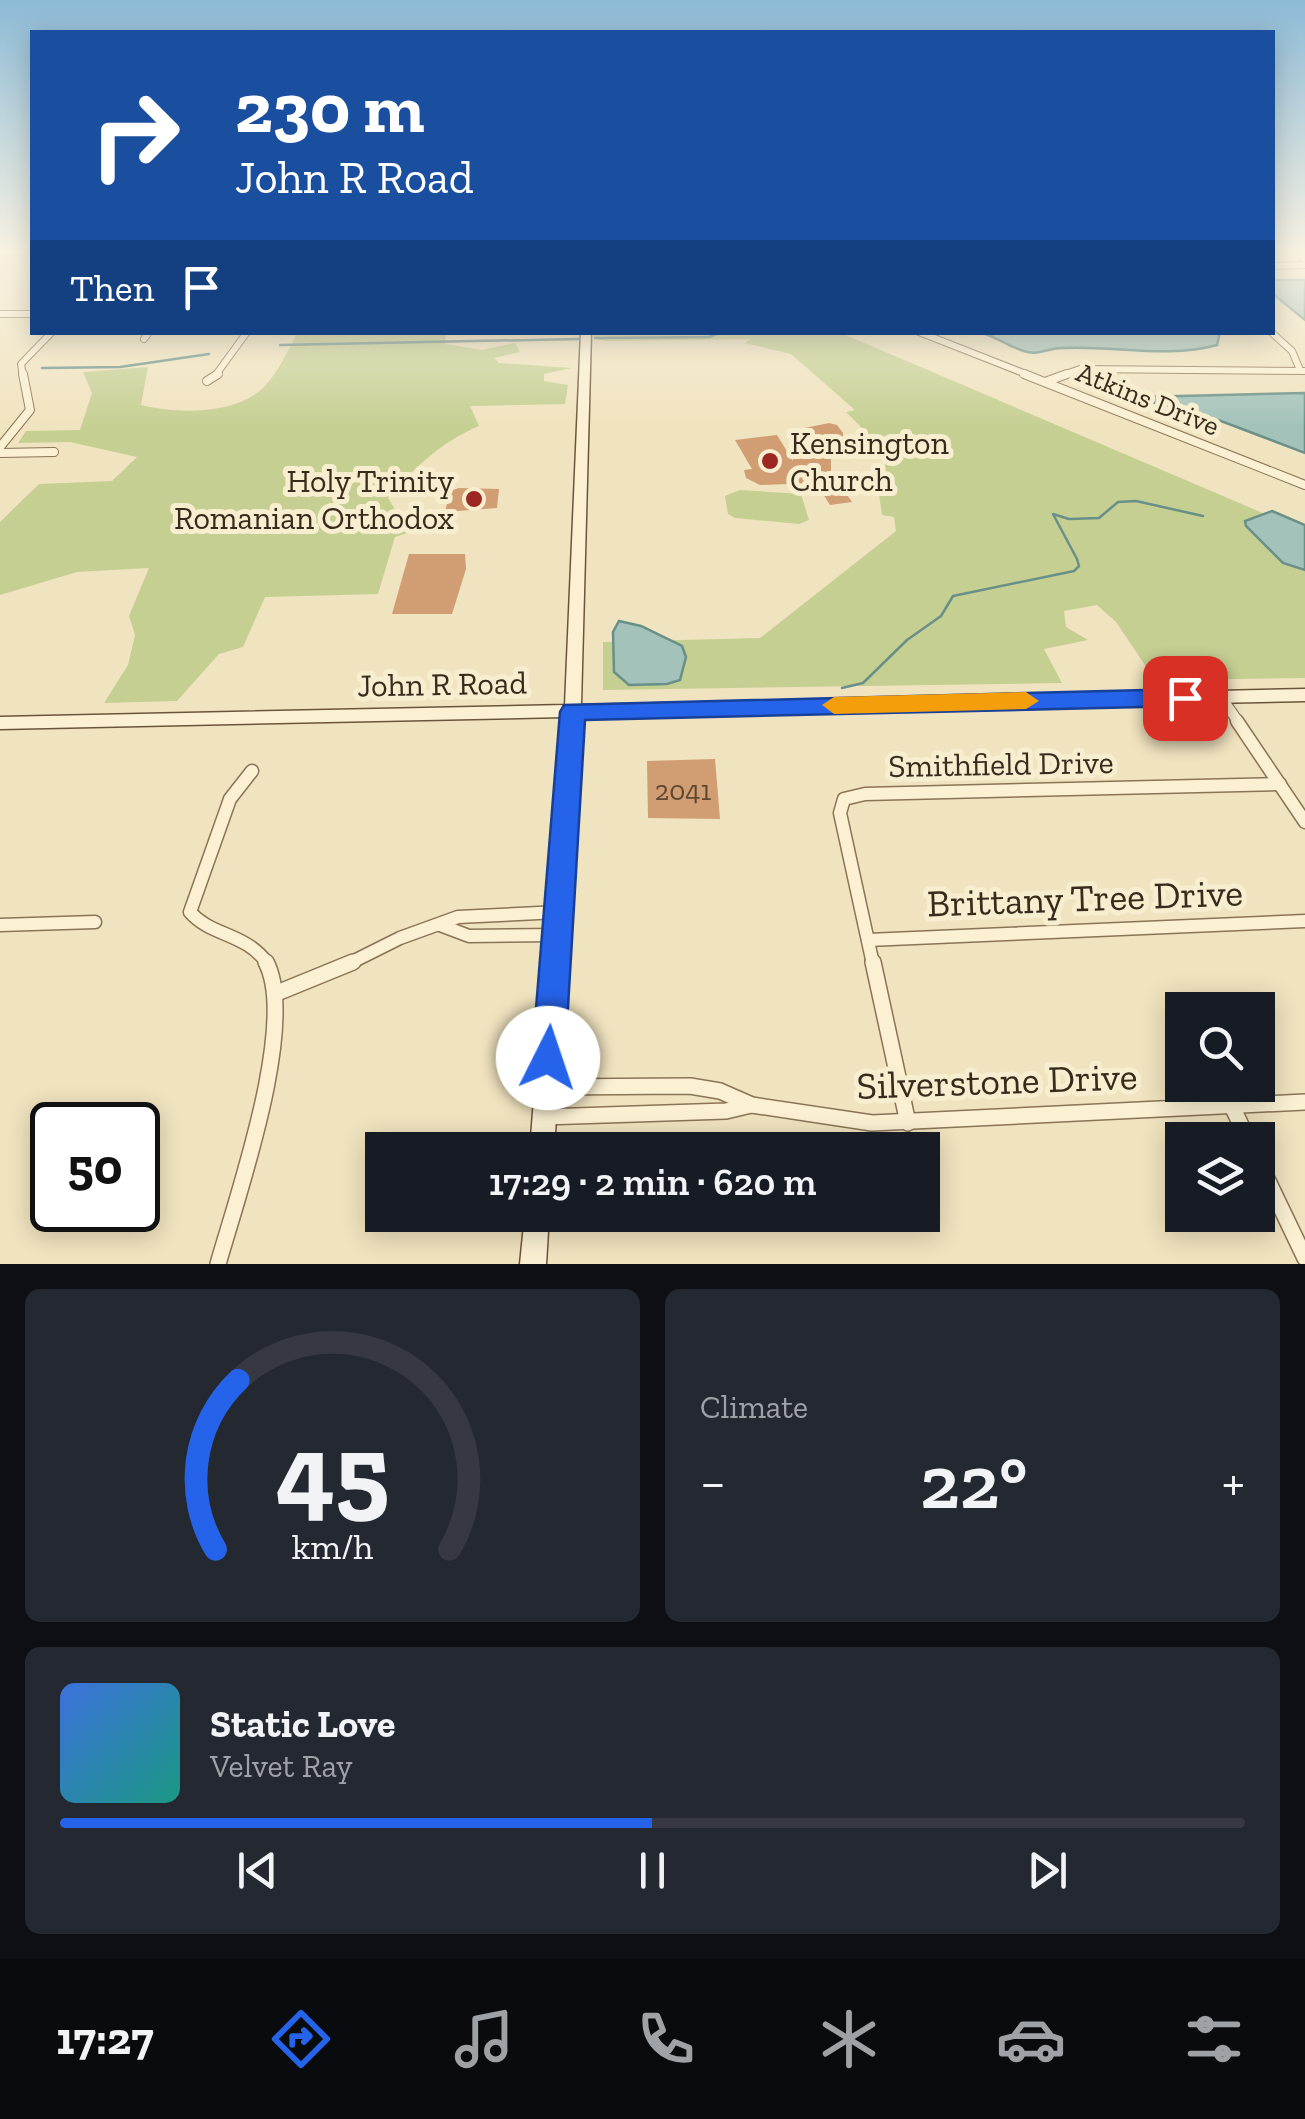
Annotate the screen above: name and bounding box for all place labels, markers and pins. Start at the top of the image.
place label: Kensington Church [790,424,949,499]
marker: Kensington Church [759,450,781,472]
place label: Holy Trinity Romanian Orthodox [174,462,455,537]
marker: Holy Trinity Romanian Orthodox [463,488,485,510]
pin [1143,656,1228,741]

